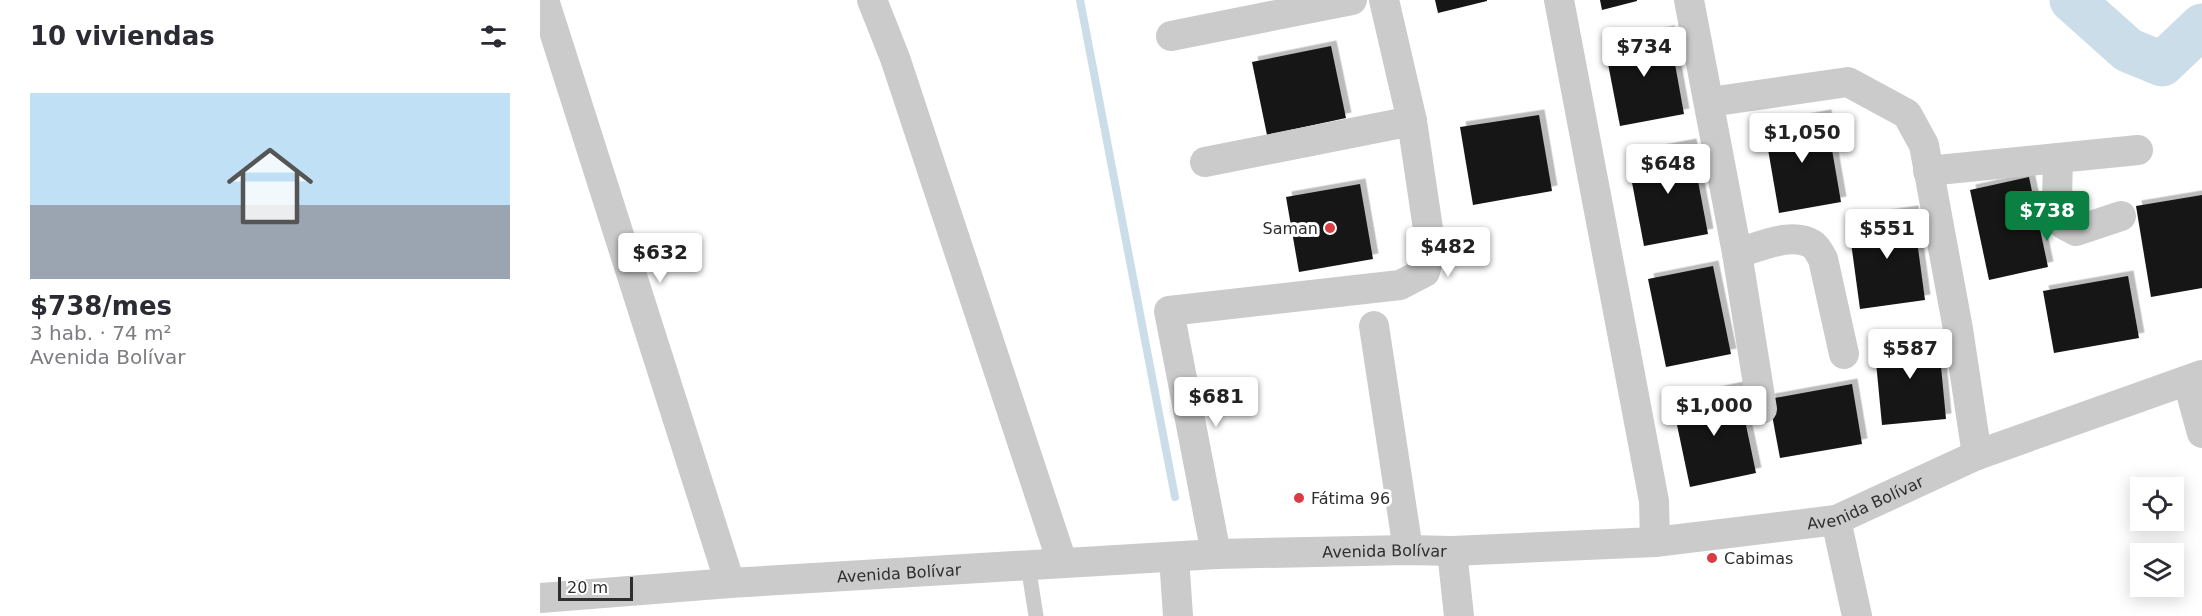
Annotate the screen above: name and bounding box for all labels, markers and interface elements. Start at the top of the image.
icon: filters [477,20,510,53]
text: 10 viviendas [30,21,215,51]
pin: $734 [1608,27,1680,78]
text: $734 [1616,34,1672,58]
pin: $1,050 [1753,113,1851,164]
text: $1,050 [1763,120,1841,144]
icon: home [216,132,324,240]
pin: $648 [1632,144,1704,195]
text: $648 [1640,151,1696,175]
pin: $738 [2011,191,2083,242]
text: $738 [2019,198,2075,222]
pin: $551 [1851,209,1923,260]
text: $551 [1859,216,1915,240]
place label: Saman [1263,219,1318,238]
marker: Saman [1323,221,1337,235]
pin: $482 [1412,227,1484,278]
pin: $632 [624,233,696,284]
text: $482 [1420,234,1476,258]
text: $632 [632,240,688,264]
text: $738/mes [30,291,172,321]
text: 3 hab. · 74 m² [30,321,171,345]
pin: $587 [1874,329,1946,380]
text: $587 [1882,336,1938,360]
text: Avenida Bolívar [30,345,186,369]
pin: $681 [1180,377,1252,428]
text: $681 [1188,384,1244,408]
pin: $1,000 [1665,386,1763,437]
text: $1,000 [1675,393,1753,417]
street label: Avenida Bolívar [1806,472,1927,533]
map controls [2130,477,2184,597]
button: locate [2130,477,2184,531]
place label: Fátima 96 [1311,489,1390,508]
marker: Fátima 96 [1292,491,1306,505]
street label: Avenida Bolívar [1322,541,1447,562]
button: layers [2130,543,2184,597]
place label: Cabimas [1724,549,1793,568]
marker: Cabimas [1705,551,1719,565]
street label: Avenida Bolívar [836,560,962,587]
scale bar [558,574,633,602]
text: 20 m [567,578,608,597]

